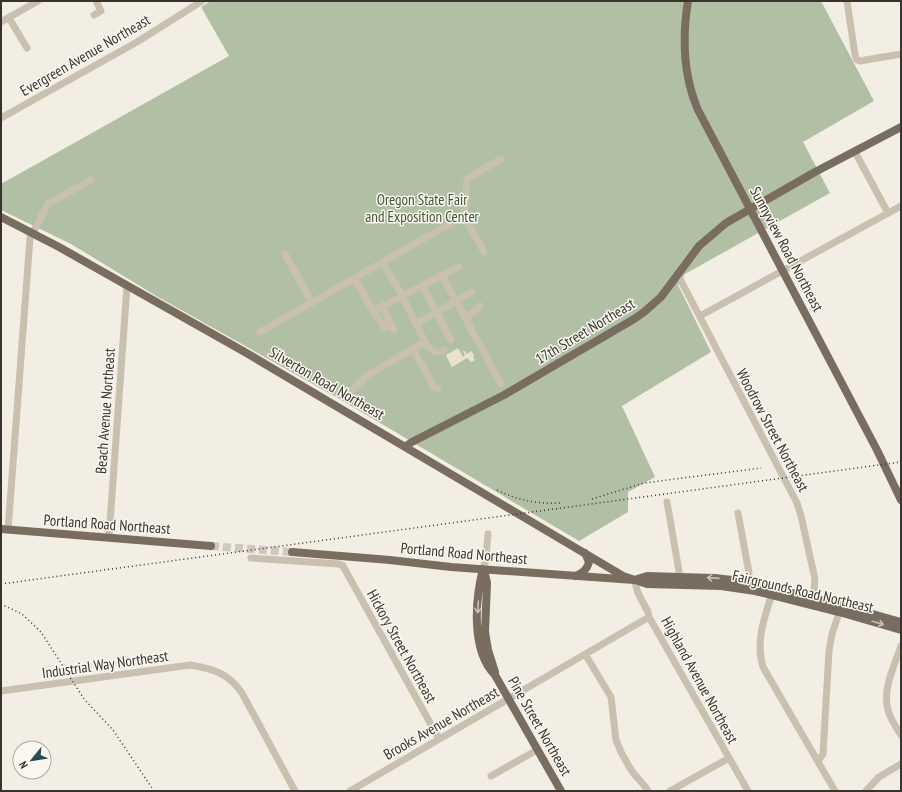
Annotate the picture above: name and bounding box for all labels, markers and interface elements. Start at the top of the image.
street label: Evergreen Avenue Northeast [17,10,153,100]
street label: Sunnyview Road Northeast [746,183,828,315]
park label: Oregon State Fair and Exposition Center [365,190,480,226]
street label: 17th Street Northeast [532,294,638,368]
street label: Silverton Road Northeast [266,342,388,424]
street label: Beach Avenue Northeast [91,347,119,475]
street label: Woodrow Street Northeast [733,365,813,495]
street label: Portland Road Northeast [43,510,171,538]
street label: Portland Road Northeast [400,538,528,568]
street label: Fairgrounds Road Northeast [731,566,875,616]
one-way arrow [707,575,720,582]
street label: Hickory Street Northeast [363,586,441,706]
one-way arrow [475,600,482,613]
street label: Highland Avenue Northeast [657,613,743,747]
one-way arrow [872,620,885,627]
street label: Industrial Way Northeast [41,646,169,682]
street label: Pine Street Northeast [504,673,576,779]
street label: Brooks Avenue Northeast [380,682,502,764]
north arrow [12,740,52,780]
text: N [16,759,31,771]

